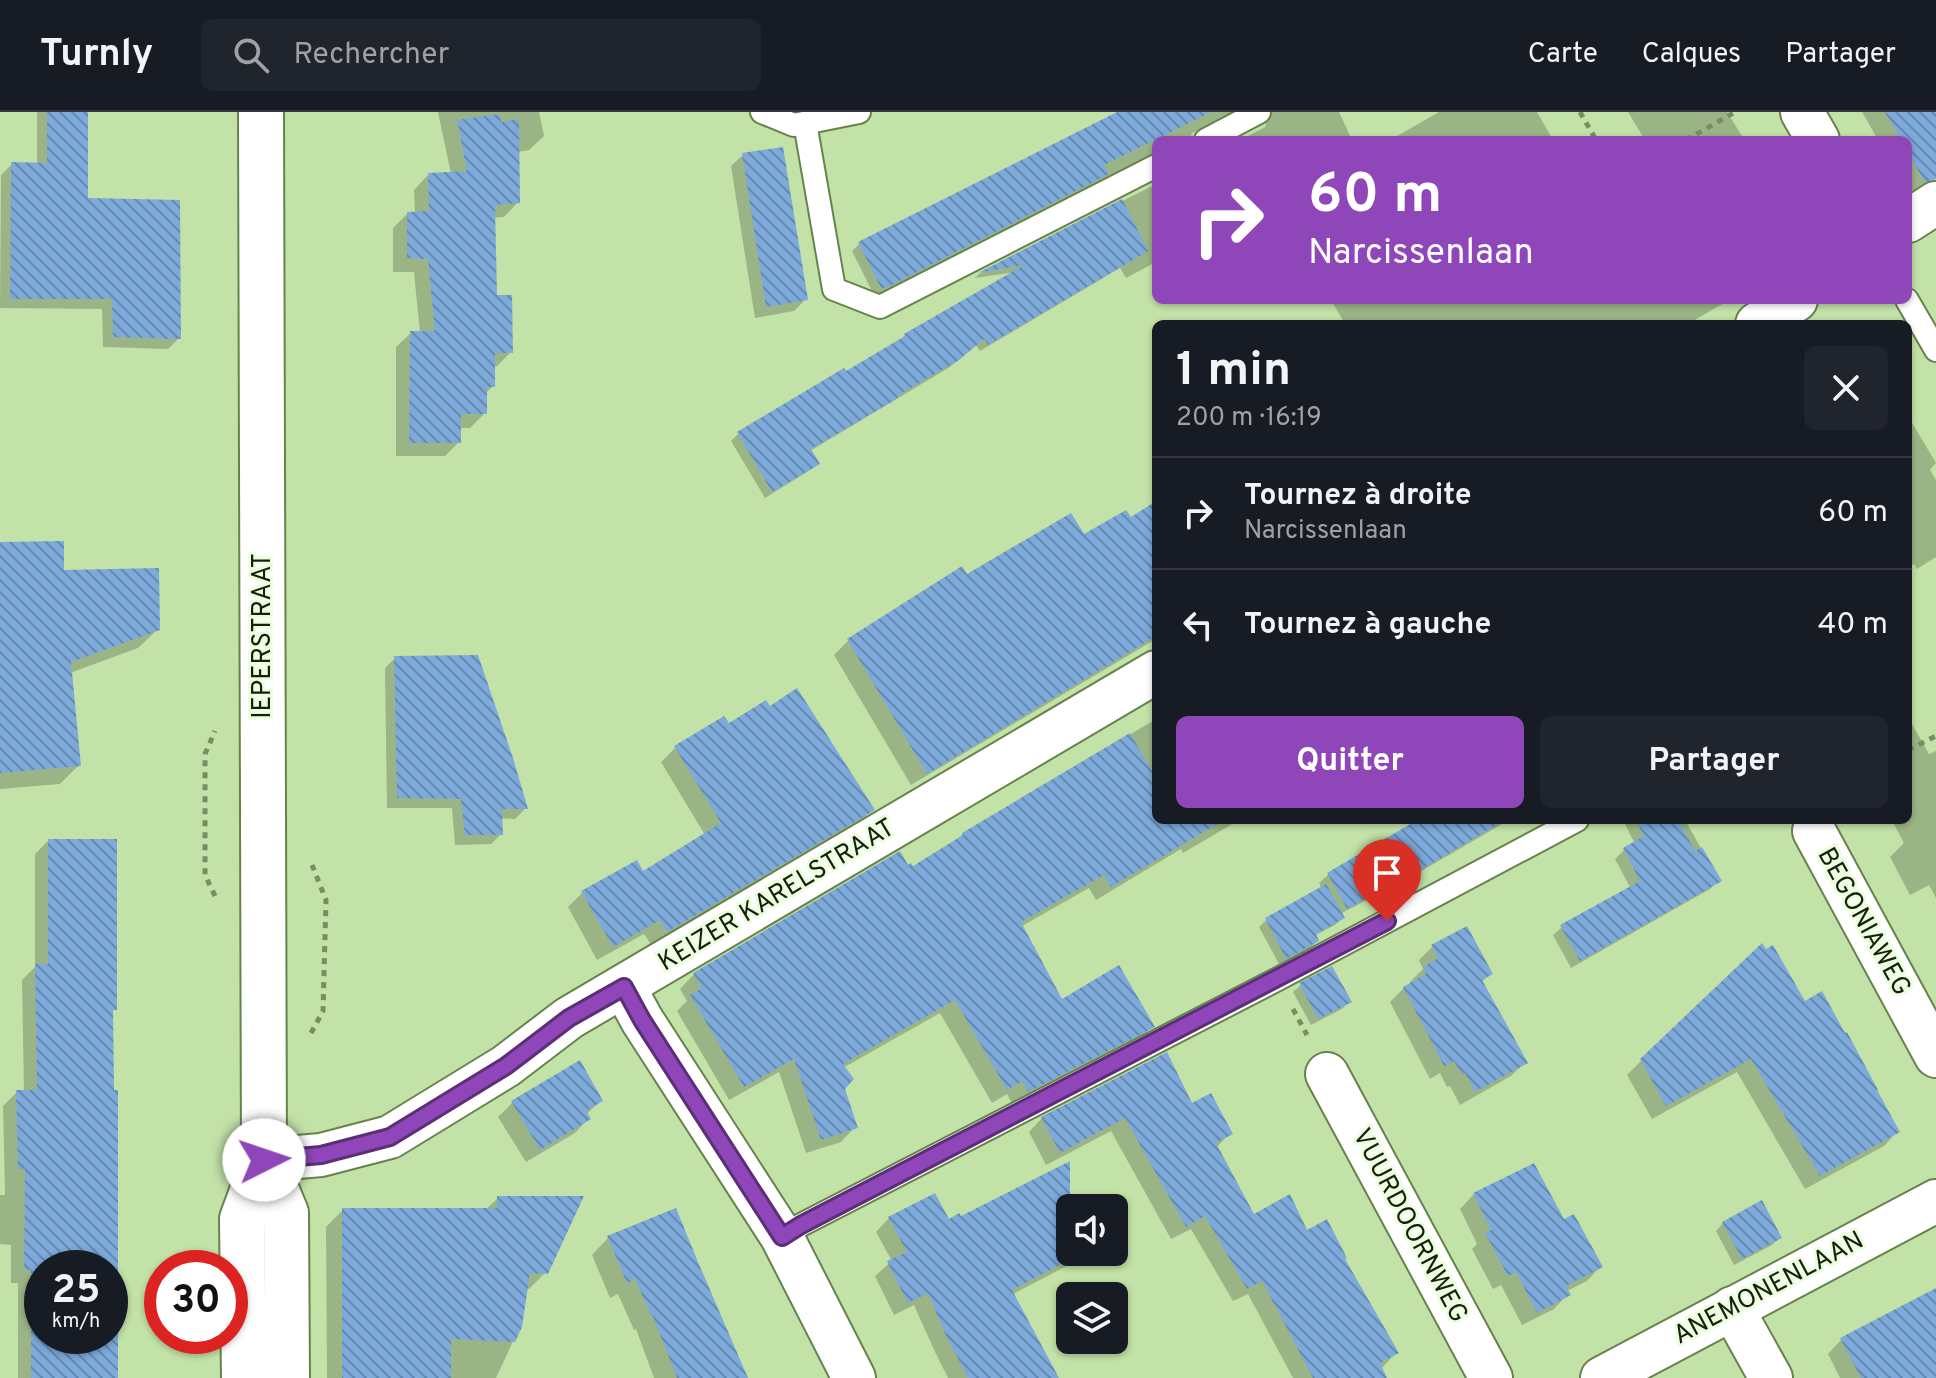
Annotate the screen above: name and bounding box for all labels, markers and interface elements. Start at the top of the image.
search box [201,19,761,91]
text: Turnly [40,31,153,80]
icon: search [229,33,273,77]
text: Rechercher [293,37,449,74]
text: Carte [1528,37,1598,73]
text: Calques [1642,37,1741,73]
text: Partager [1785,37,1896,73]
text: 60 m [1308,162,1442,232]
icon: right [1176,168,1280,272]
text: Narcissenlaan [1308,231,1534,277]
text: 1 min [1176,342,1291,402]
button: close [1804,346,1888,430]
text: 200 m · 16:19 [1176,402,1322,435]
text: Tournez à droite [1244,478,1472,515]
icon: right [1176,491,1220,535]
text: 60 m [1818,495,1888,532]
text: Narcissenlaan [1244,515,1407,548]
street label: IEPERSTRAAT [247,553,280,719]
icon: left [1176,603,1220,647]
text: Tournez à gauche [1244,607,1491,644]
text: 40 m [1818,607,1888,644]
button: Quitter [1176,716,1524,808]
button: Partager [1540,716,1888,808]
street label: KEIZER KARELSTRAAT [653,812,901,980]
pin [1353,839,1421,921]
street label: BEGONIAWEG [1809,842,1917,1002]
icon: arrive [1365,851,1409,895]
position arrow [222,1118,306,1202]
street label: VUURDOORNWEG [1344,1123,1474,1329]
map controls [1056,1194,1128,1354]
button: sound [1056,1194,1128,1266]
street label: ANEMONENLAAN [1668,1225,1870,1353]
speed limit sign: 30 [144,1250,248,1354]
text: 25 [52,1267,100,1317]
button: layers [1056,1282,1128,1354]
text: km/h [52,1309,100,1335]

